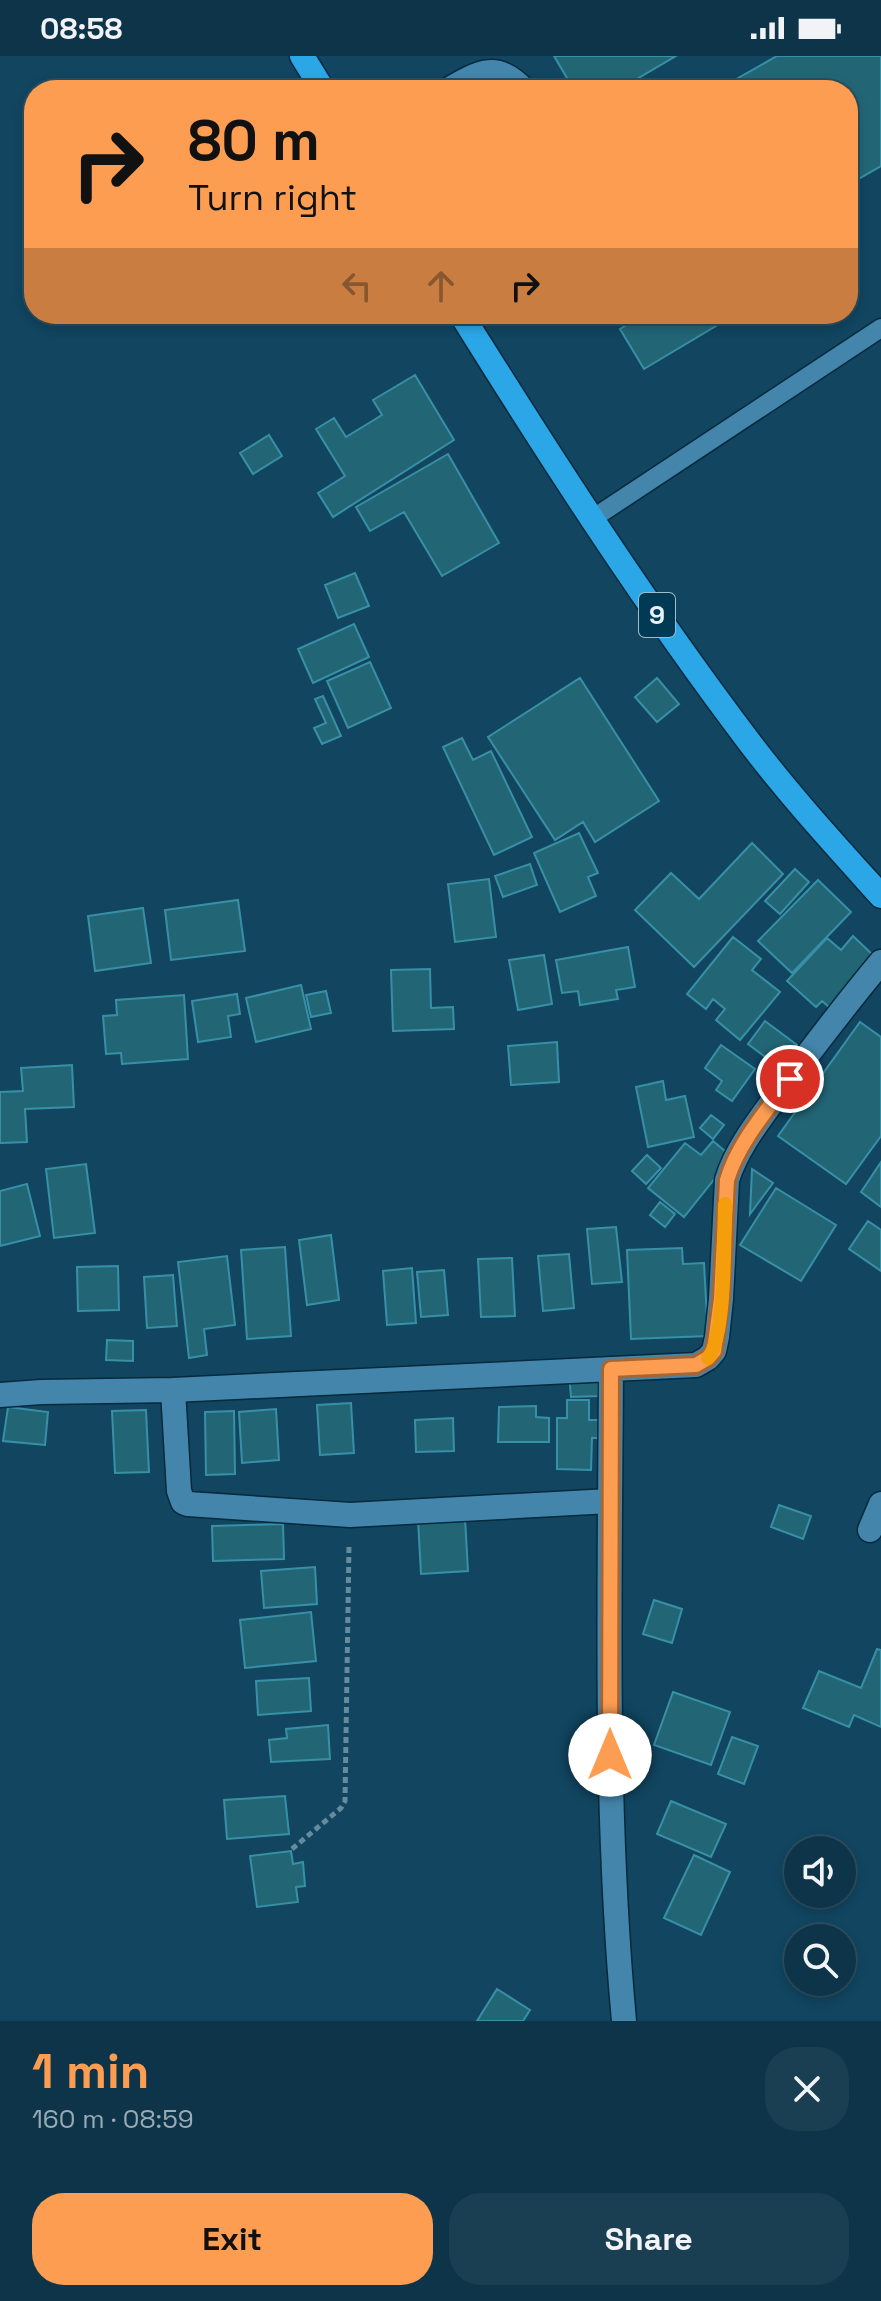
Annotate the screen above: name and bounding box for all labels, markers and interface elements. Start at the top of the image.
text: 08:58 [40,9,122,48]
text: 80 m [188,105,320,176]
icon: right [56,112,160,216]
text: Turn right [188,175,357,221]
icon: left [335,264,379,308]
icon: ahead [419,264,463,308]
icon: right [503,264,547,308]
road number: 9 [639,593,675,637]
pin [756,1045,824,1113]
icon: arrive [768,1057,812,1101]
position arrow [568,1713,652,1797]
map controls [784,1836,856,1996]
button: sound [784,1836,856,1908]
button: search [784,1924,856,1996]
text: 1 min [32,2041,149,2102]
button: close [765,2047,849,2131]
text: 160 m · 08:59 [32,2102,194,2136]
button: Exit [32,2193,433,2285]
button: Share [449,2193,849,2285]

